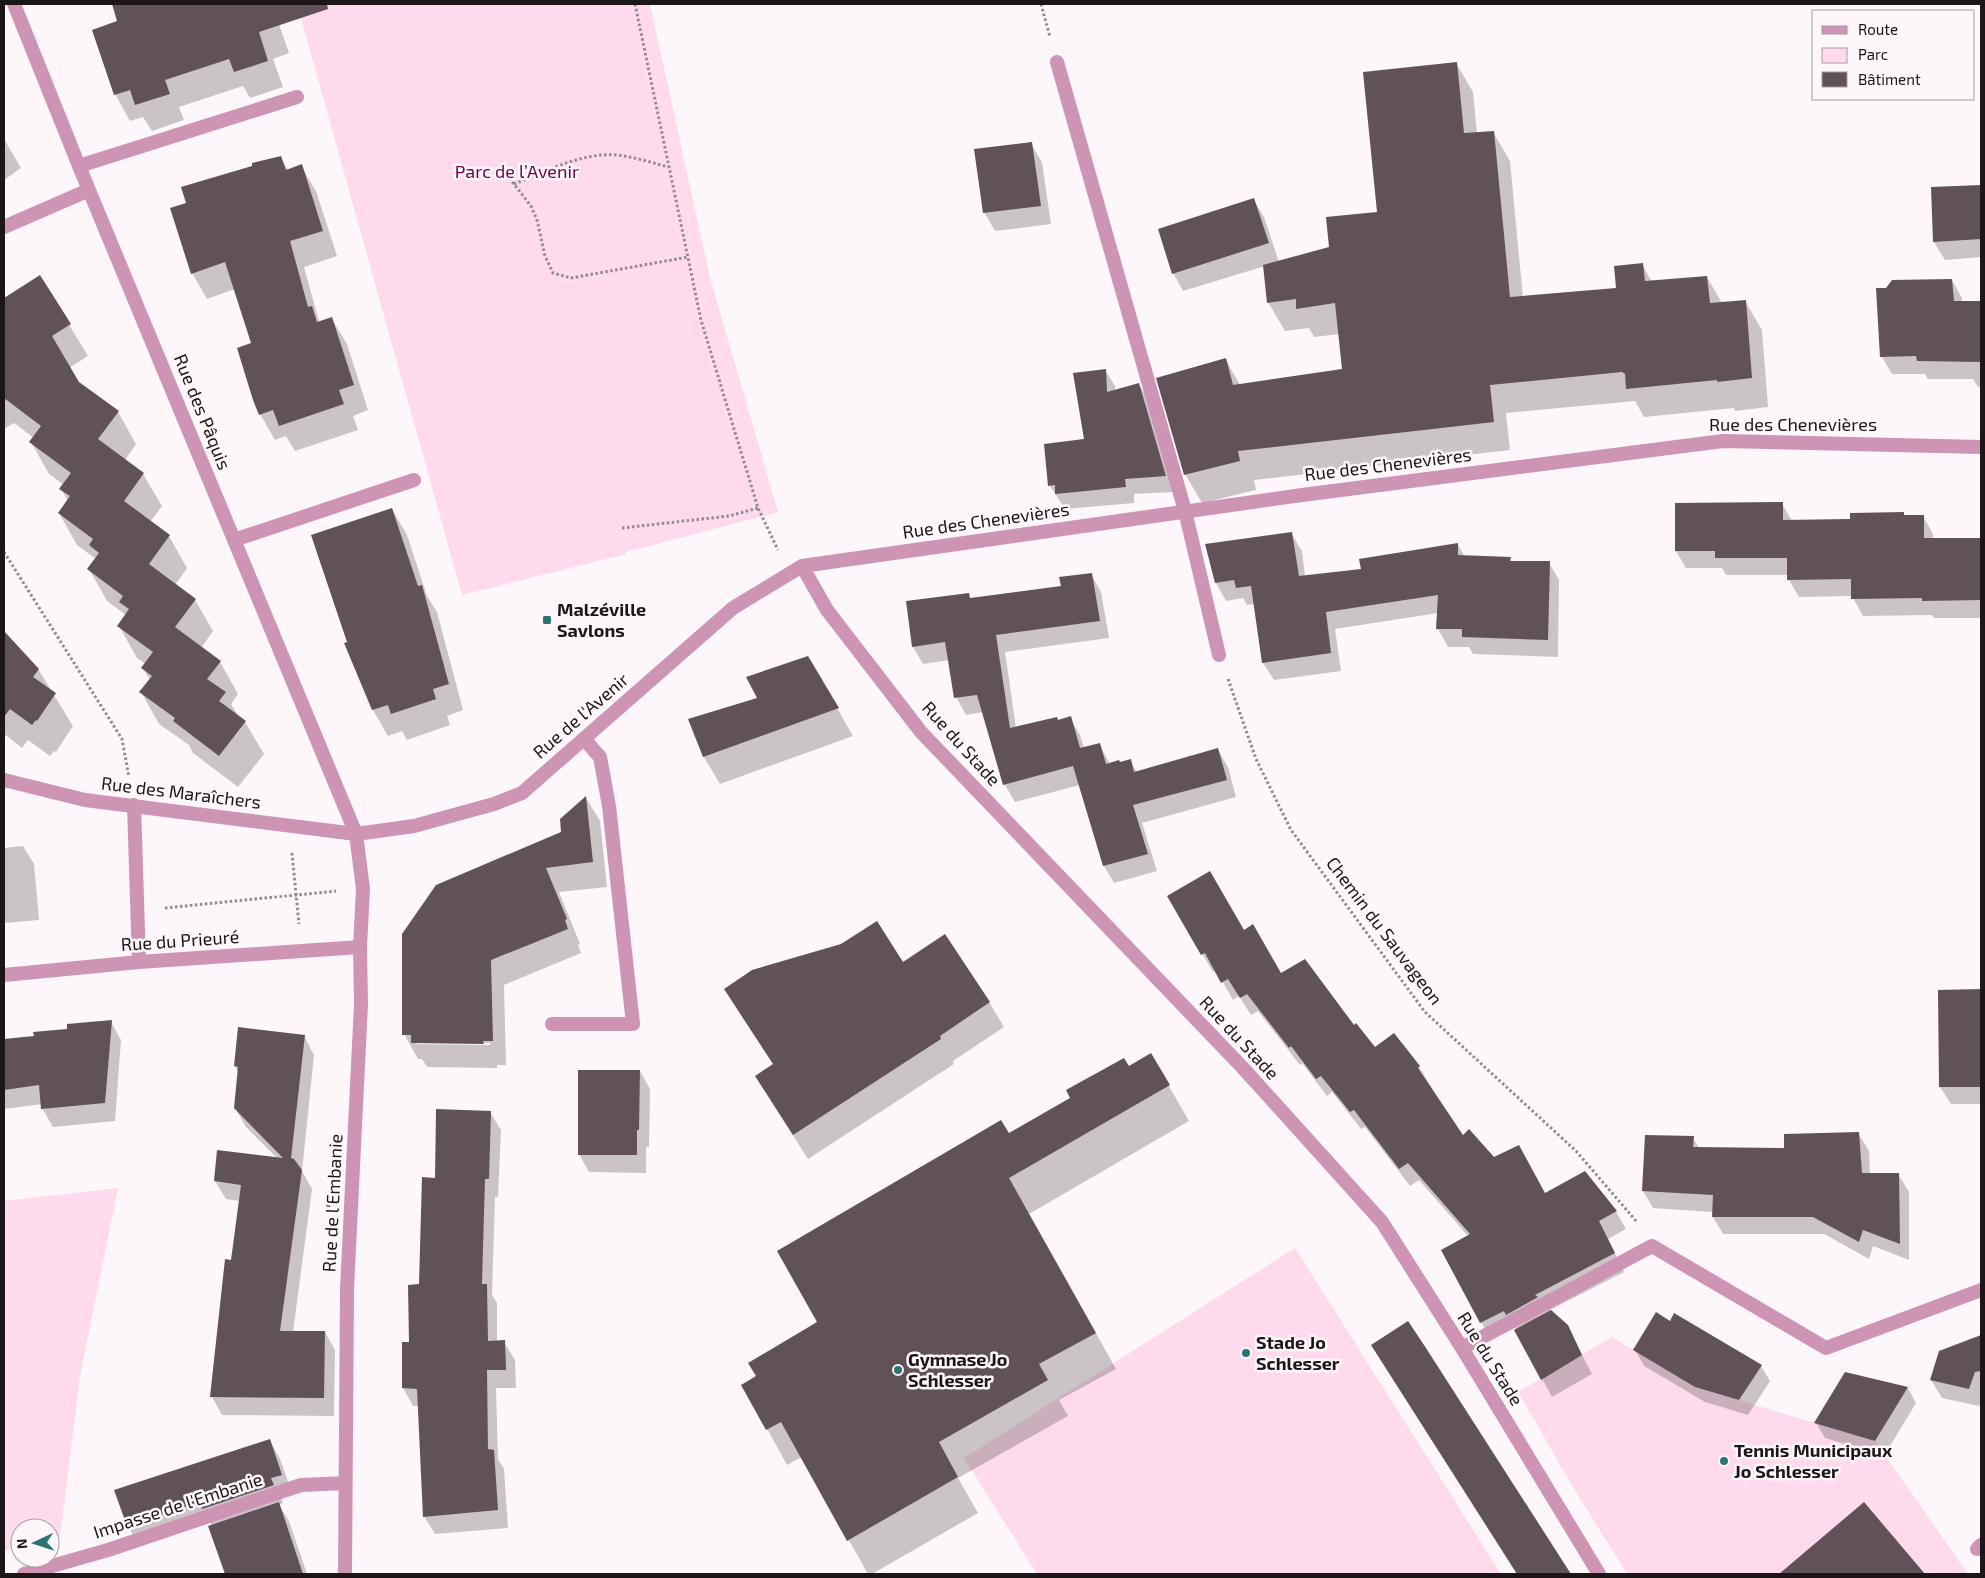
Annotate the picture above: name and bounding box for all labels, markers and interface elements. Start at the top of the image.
legend [1812,10,1975,100]
text: Route [1858,20,1898,38]
text: Parc [1858,45,1888,63]
text: Bâtiment [1858,70,1921,88]
park label: Parc de l’Avenir [455,160,579,182]
street label: Rue des Pâquis [170,351,236,473]
street label: Rue des Chenevières [1709,413,1877,435]
street label: Rue des Chenevières [1303,443,1473,485]
street label: Rue des Chenevières [901,497,1071,543]
place label: Malzéville Savlons [557,598,646,641]
marker: Malzéville Savlons [541,614,553,626]
street label: Rue de l'Avenir [528,668,633,763]
street label: Rue du Stade [918,696,1006,790]
street label: Rue des Maraîchers [100,771,262,813]
street label: Chemin du Sauvageon [1322,852,1448,1009]
street label: Rue du Prieuré [120,925,240,955]
street label: Rue du Stade [1195,991,1284,1084]
street label: Rue de l'Embanie [317,1133,347,1273]
street label: Rue du Stade [1453,1308,1528,1409]
place label: Stade Jo Schlesser [1256,1331,1340,1374]
marker: Stade Jo Schlesser [1240,1347,1252,1359]
place label: Gymnase Jo Schlesser [908,1348,1007,1391]
marker: Gymnase Jo Schlesser [892,1364,904,1376]
place label: Tennis Municipaux Jo Schlesser [1734,1439,1893,1482]
marker: Tennis Municipaux Jo Schlesser [1718,1455,1730,1467]
street label: Impasse de l'Embanie [91,1467,265,1543]
north arrow [10,1518,60,1568]
text: N [13,1538,30,1550]

